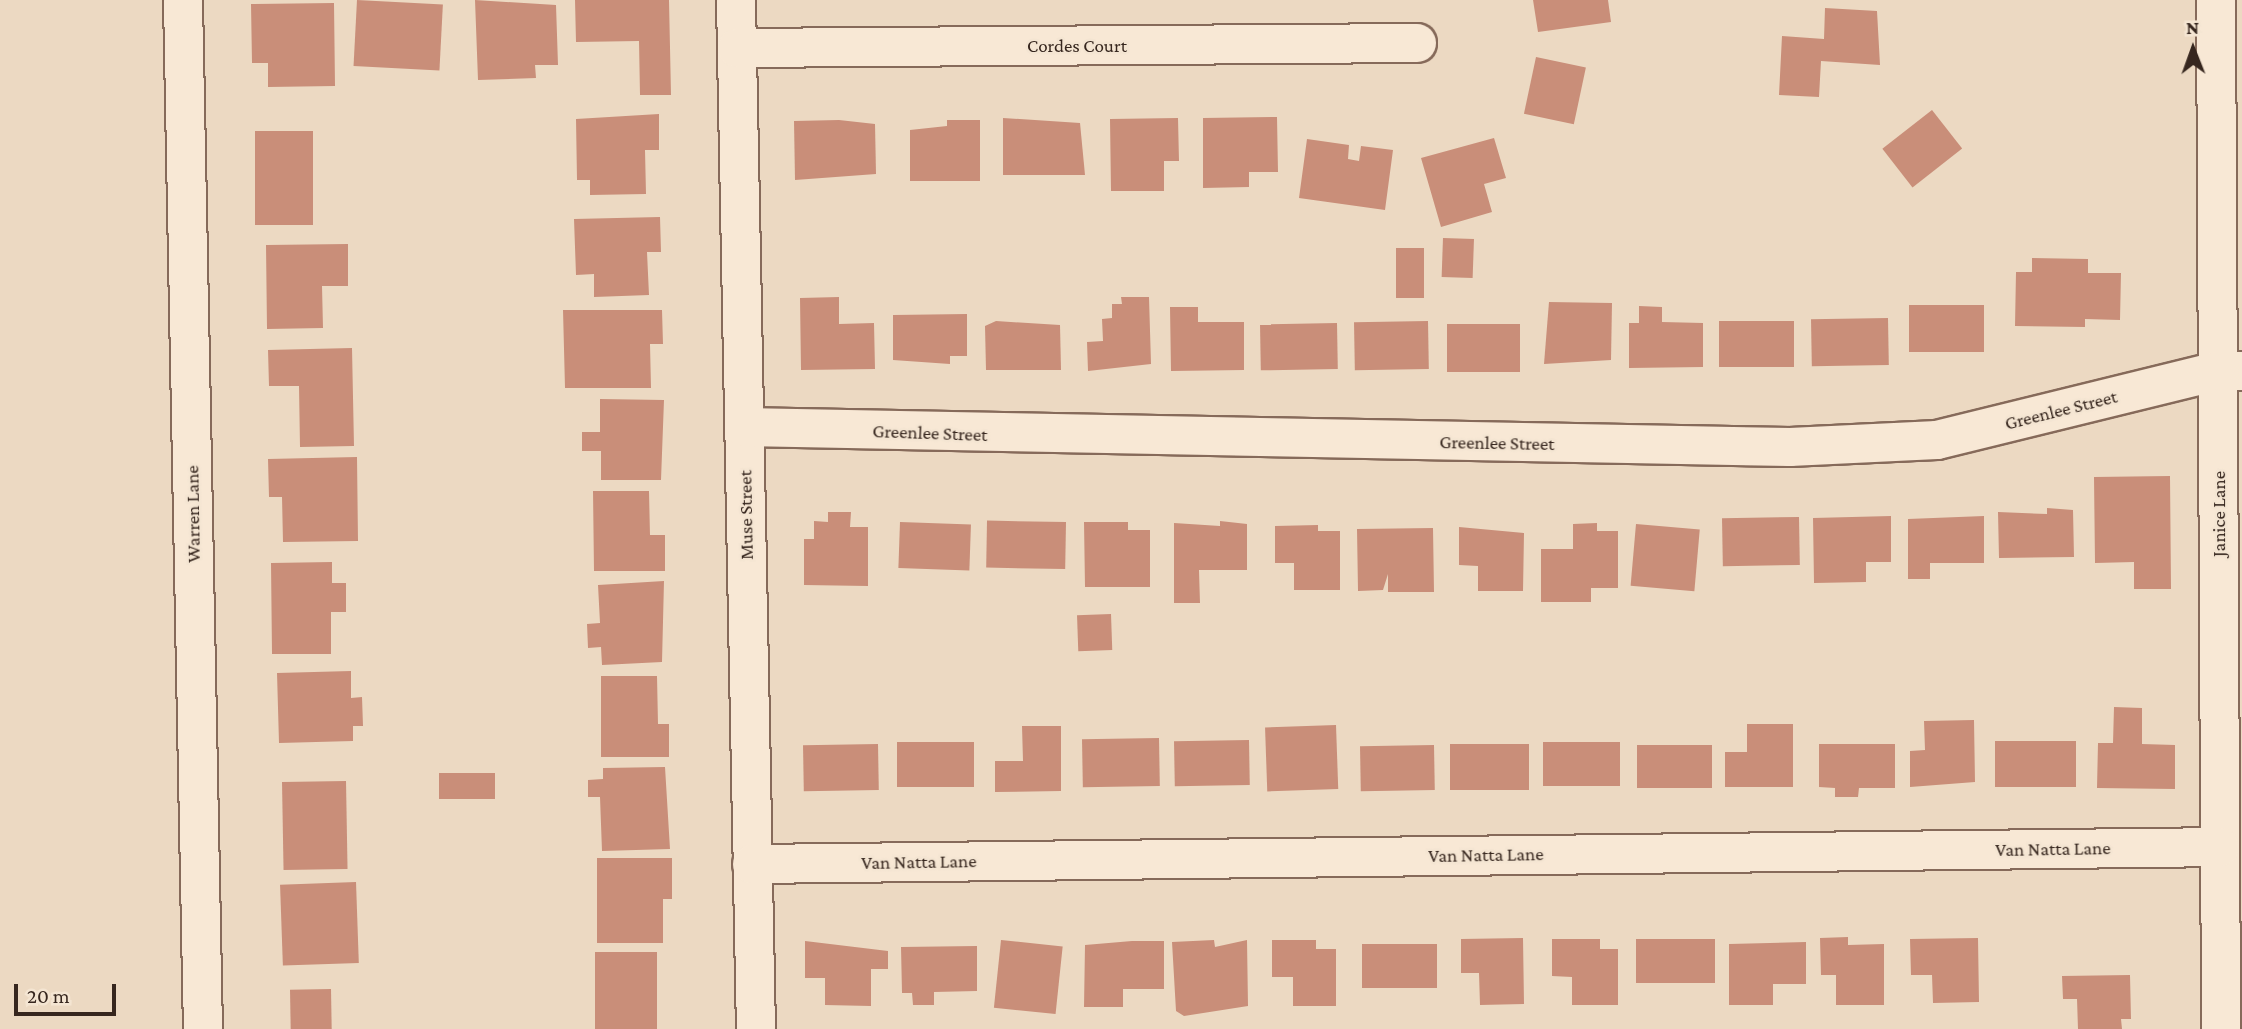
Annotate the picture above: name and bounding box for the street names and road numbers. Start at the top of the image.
street label: Cordes Court [1027,35,1127,57]
street label: Greenlee Street [2002,385,2120,435]
street label: Greenlee Street [872,420,988,446]
street label: Greenlee Street [1439,431,1555,455]
street label: Warren Lane [181,465,205,563]
street label: Muse Street [734,470,758,560]
street label: Janice Lane [2208,471,2230,557]
street label: Van Natta Lane [1995,837,2111,861]
street label: Van Natta Lane [1428,843,1544,867]
street label: Van Natta Lane [861,850,977,874]

